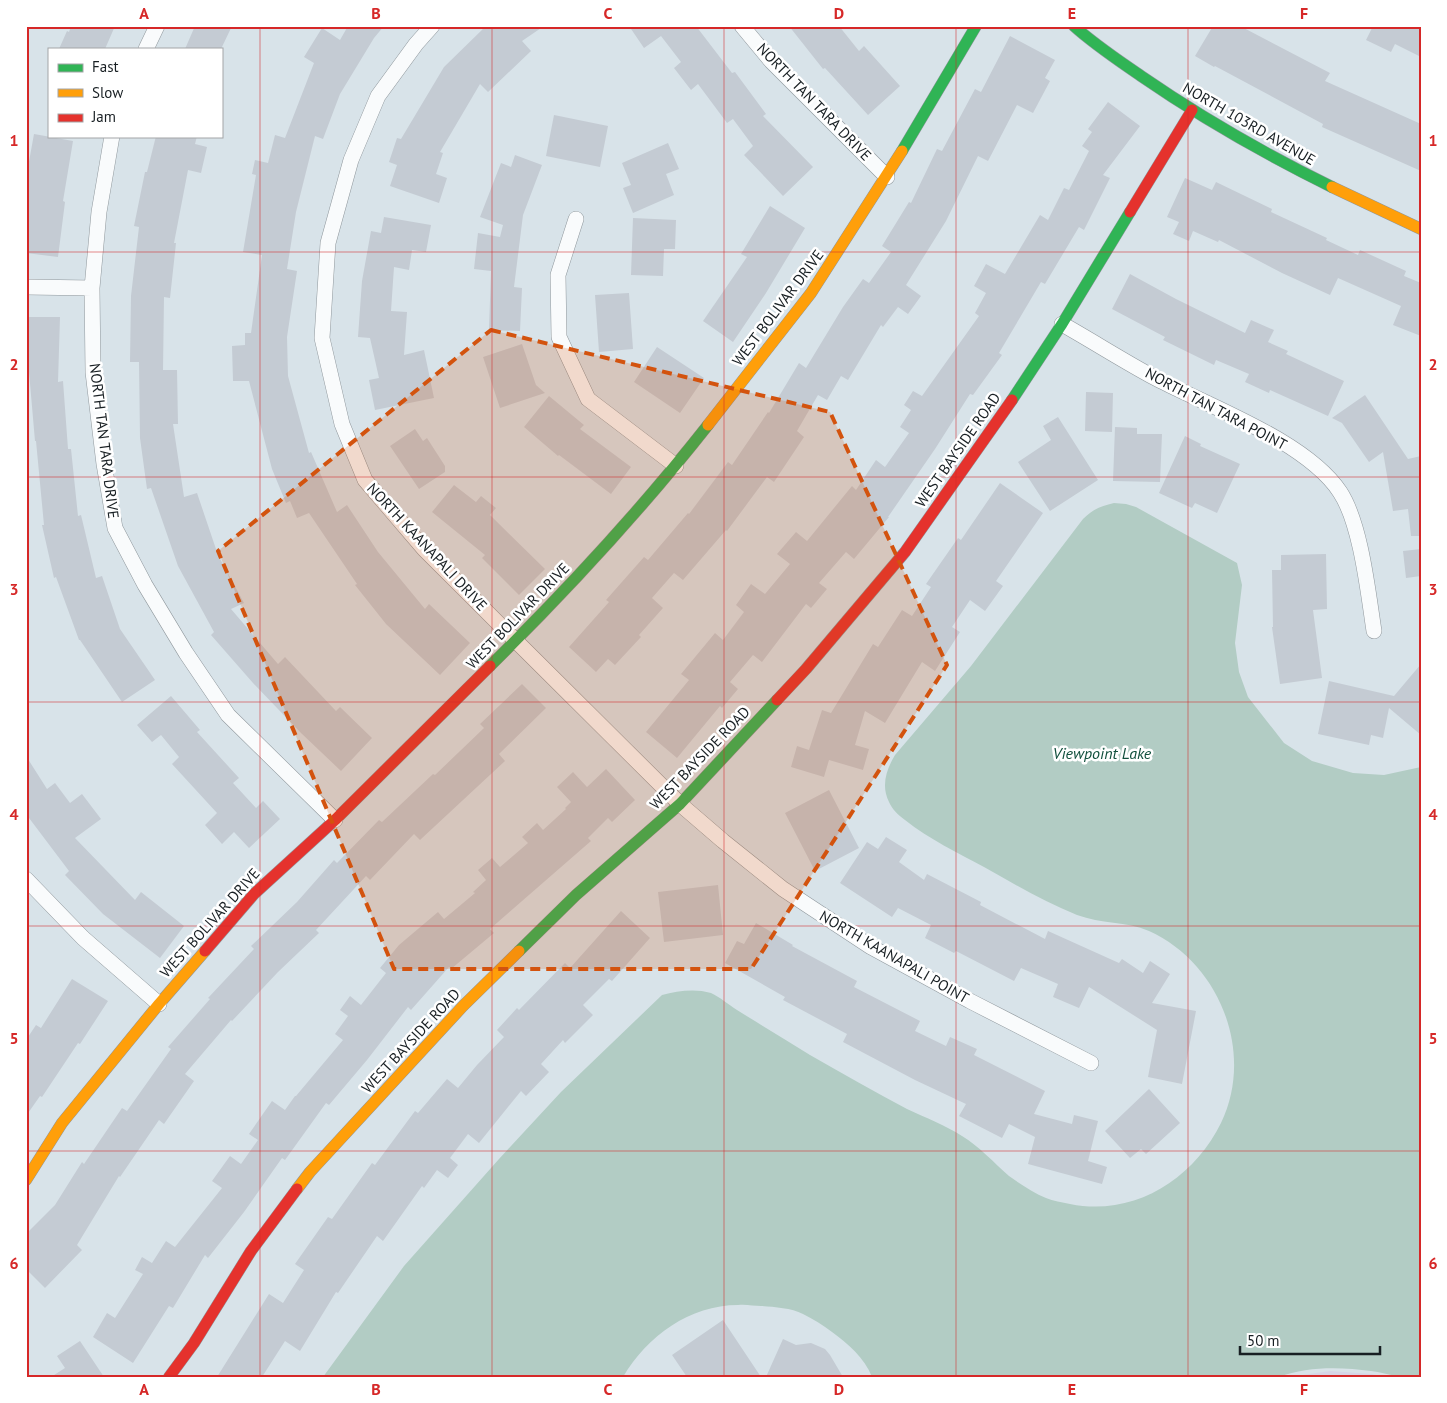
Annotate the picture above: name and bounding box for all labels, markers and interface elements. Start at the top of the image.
text: A [139,3,149,23]
text: B [371,3,381,23]
text: C [604,3,613,23]
text: D [834,3,844,23]
text: E [1068,3,1076,23]
text: F [1300,3,1308,23]
street label: NORTH TAN TARA DRIVE [753,39,876,165]
legend [48,48,222,138]
text: Fast [92,57,119,76]
street label: NORTH 103RD AVENUE [1179,78,1319,169]
text: Slow [92,83,123,102]
text: Jam [91,107,116,126]
text: 1 [9,130,19,150]
text: 1 [1428,130,1438,150]
street label: WEST BOLIVAR DRIVE [728,246,827,370]
text: 2 [9,354,19,374]
text: 2 [1428,354,1438,374]
street label: NORTH TAN TARA DRIVE [86,362,123,520]
street label: NORTH TAN TARA POINT [1142,363,1291,454]
street label: WEST BAYSIDE ROAD [911,389,1004,511]
street label: NORTH KAANAPALI DRIVE [363,479,492,615]
street label: WEST BOLIVAR DRIVE [462,559,573,673]
text: 3 [9,579,19,599]
text: 3 [1428,579,1438,599]
street label: WEST BAYSIDE ROAD [646,702,754,813]
water label: Viewpoint Lake [1053,743,1152,763]
text: 4 [9,804,19,824]
text: 4 [1428,804,1438,824]
street label: WEST BOLIVAR DRIVE [156,864,264,981]
street label: NORTH KAANAPALI POINT [816,906,973,1007]
street label: WEST BAYSIDE ROAD [357,984,464,1097]
text: 5 [9,1028,19,1048]
text: 5 [1428,1028,1438,1048]
text: 6 [9,1253,19,1273]
text: 6 [1428,1253,1438,1273]
scale bar [1240,1323,1380,1355]
text: 50 m [1247,1331,1280,1350]
text: A [139,1379,149,1399]
text: B [371,1379,381,1399]
text: C [604,1379,613,1399]
text: D [834,1379,844,1399]
text: E [1068,1379,1076,1399]
text: F [1300,1379,1308,1399]

